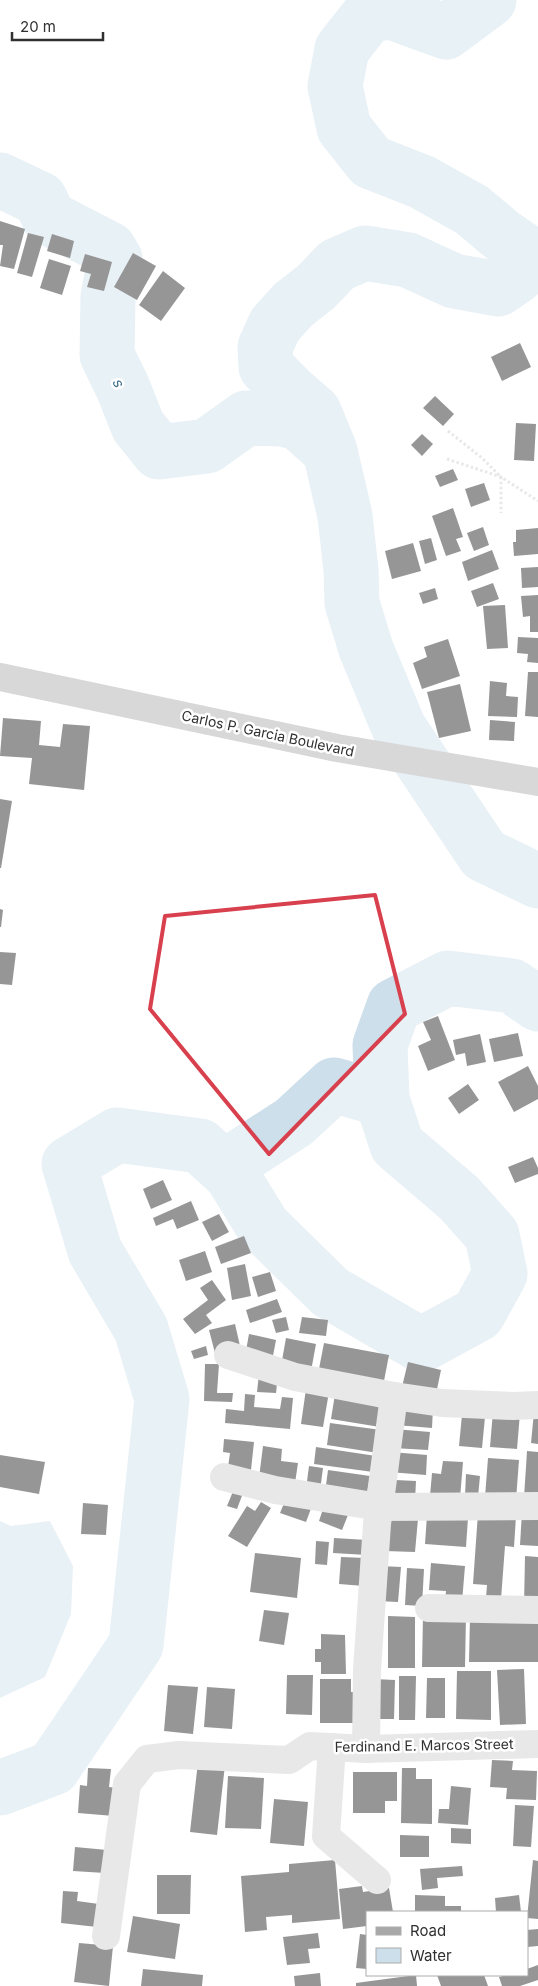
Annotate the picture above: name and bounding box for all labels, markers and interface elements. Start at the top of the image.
scale bar [12,10,104,42]
text: 20 m [20,17,56,36]
water label: s [109,376,129,391]
street label: Carlos P. Garcia Boulevard [180,706,356,760]
street label: Ferdinand E. Marcos Street [334,1735,514,1755]
legend [366,1911,528,1976]
text: Road [410,1921,446,1940]
text: Water [410,1946,452,1965]

